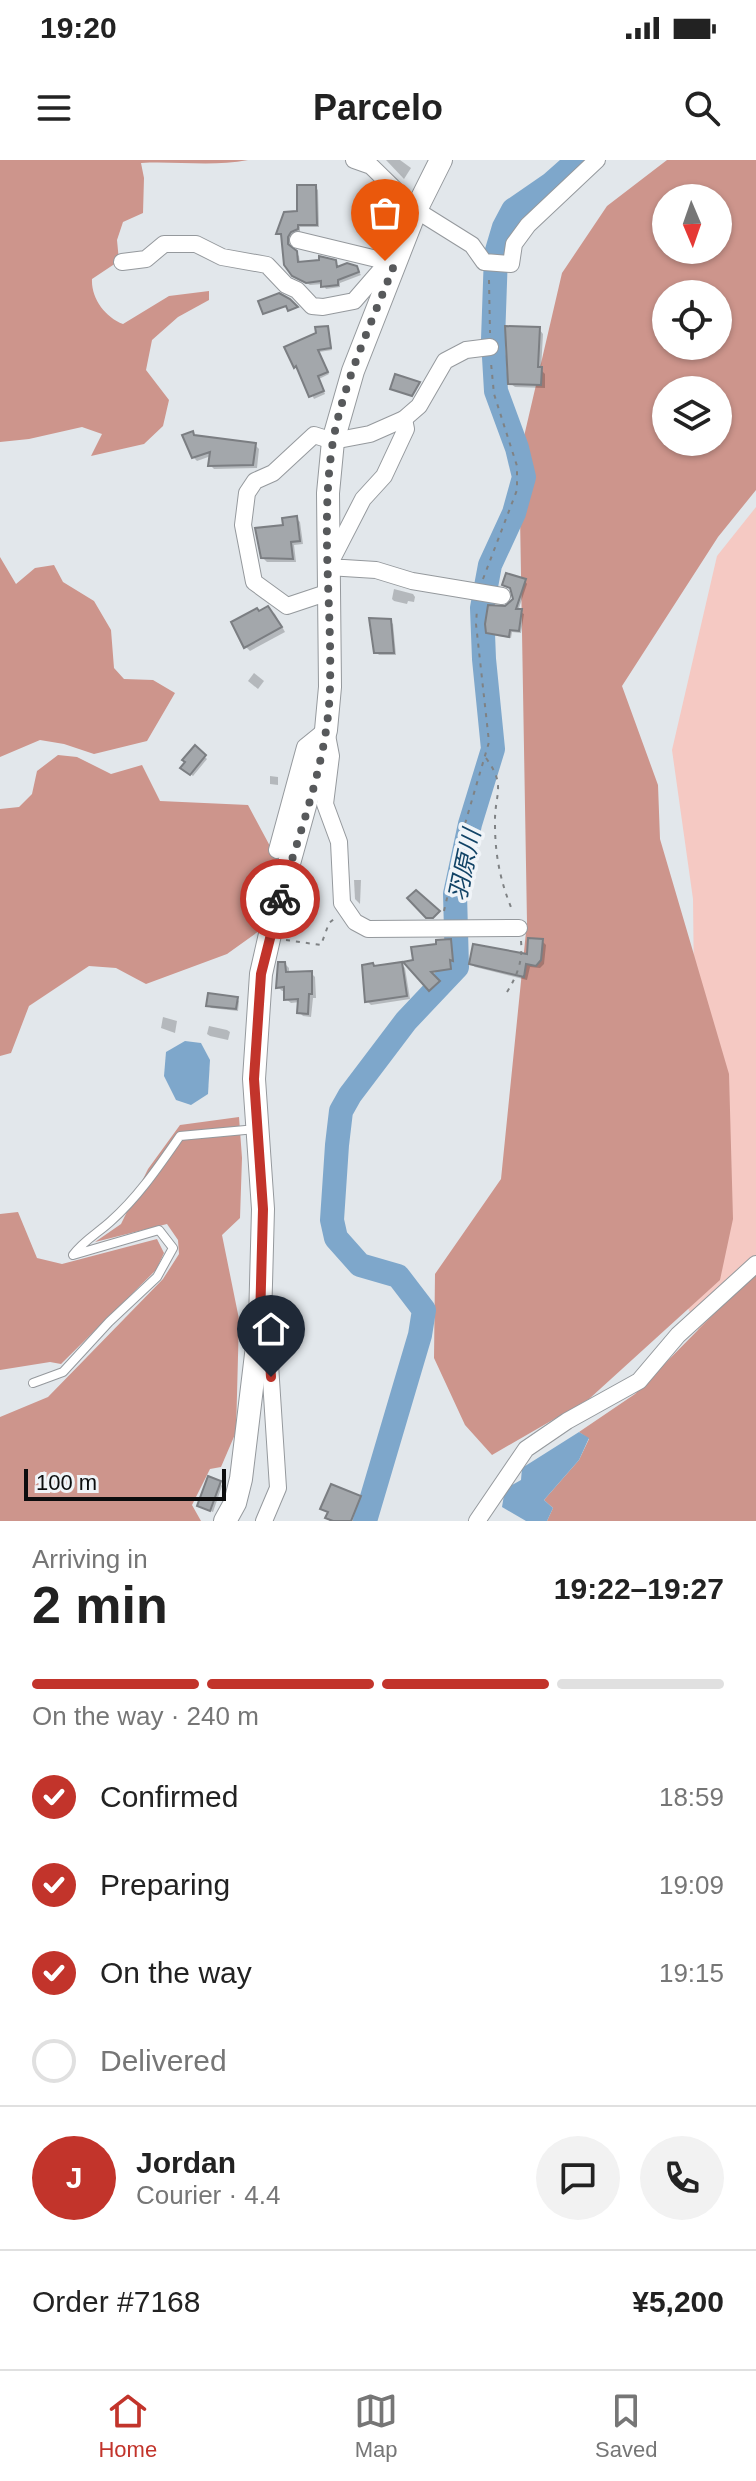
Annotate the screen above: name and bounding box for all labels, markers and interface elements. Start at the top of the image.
text: 19:20 [40,11,117,44]
icon: menu [32,86,76,130]
icon: search [680,86,724,130]
text: Parcelo [313,87,443,128]
pin [351,179,419,261]
north arrow [652,184,732,264]
map controls [652,184,732,456]
icon: bag [363,191,407,235]
button: locate [652,280,732,360]
button: layers [652,376,732,456]
water label: 羽原川 [444,824,486,903]
courier [240,859,320,939]
icon: bike [258,877,302,921]
pin [237,1295,305,1377]
icon: home [249,1307,293,1351]
scale bar [24,1465,226,1501]
text: 100 m [36,1470,97,1495]
text: Arriving in [32,1544,148,1574]
text: 19:22–19:27 [554,1572,724,1605]
text: 2 min [32,1576,168,1634]
text: On the way · 240 m [32,1701,259,1731]
icon: check [32,1775,76,1819]
text: Confirmed [100,1780,238,1813]
text: 18:59 [659,1782,724,1812]
icon: check [32,1863,76,1907]
text: Preparing [100,1868,230,1901]
text: 19:09 [659,1870,724,1900]
icon: check [32,1951,76,1995]
text: On the way [100,1956,252,1989]
text: 19:15 [659,1958,724,1988]
text: Delivered [100,2044,227,2077]
button: chat [536,2136,620,2220]
button: phone [640,2136,724,2220]
text: Jordan [136,2146,236,2179]
text: J [66,2161,82,2194]
text: Courier · 4.4 [136,2180,281,2210]
text: Order #7168 [32,2285,200,2318]
text: ¥5,200 [632,2285,724,2318]
tab: Home [98,2389,157,2463]
tab: Map [354,2389,398,2463]
tab: Saved [595,2389,658,2463]

